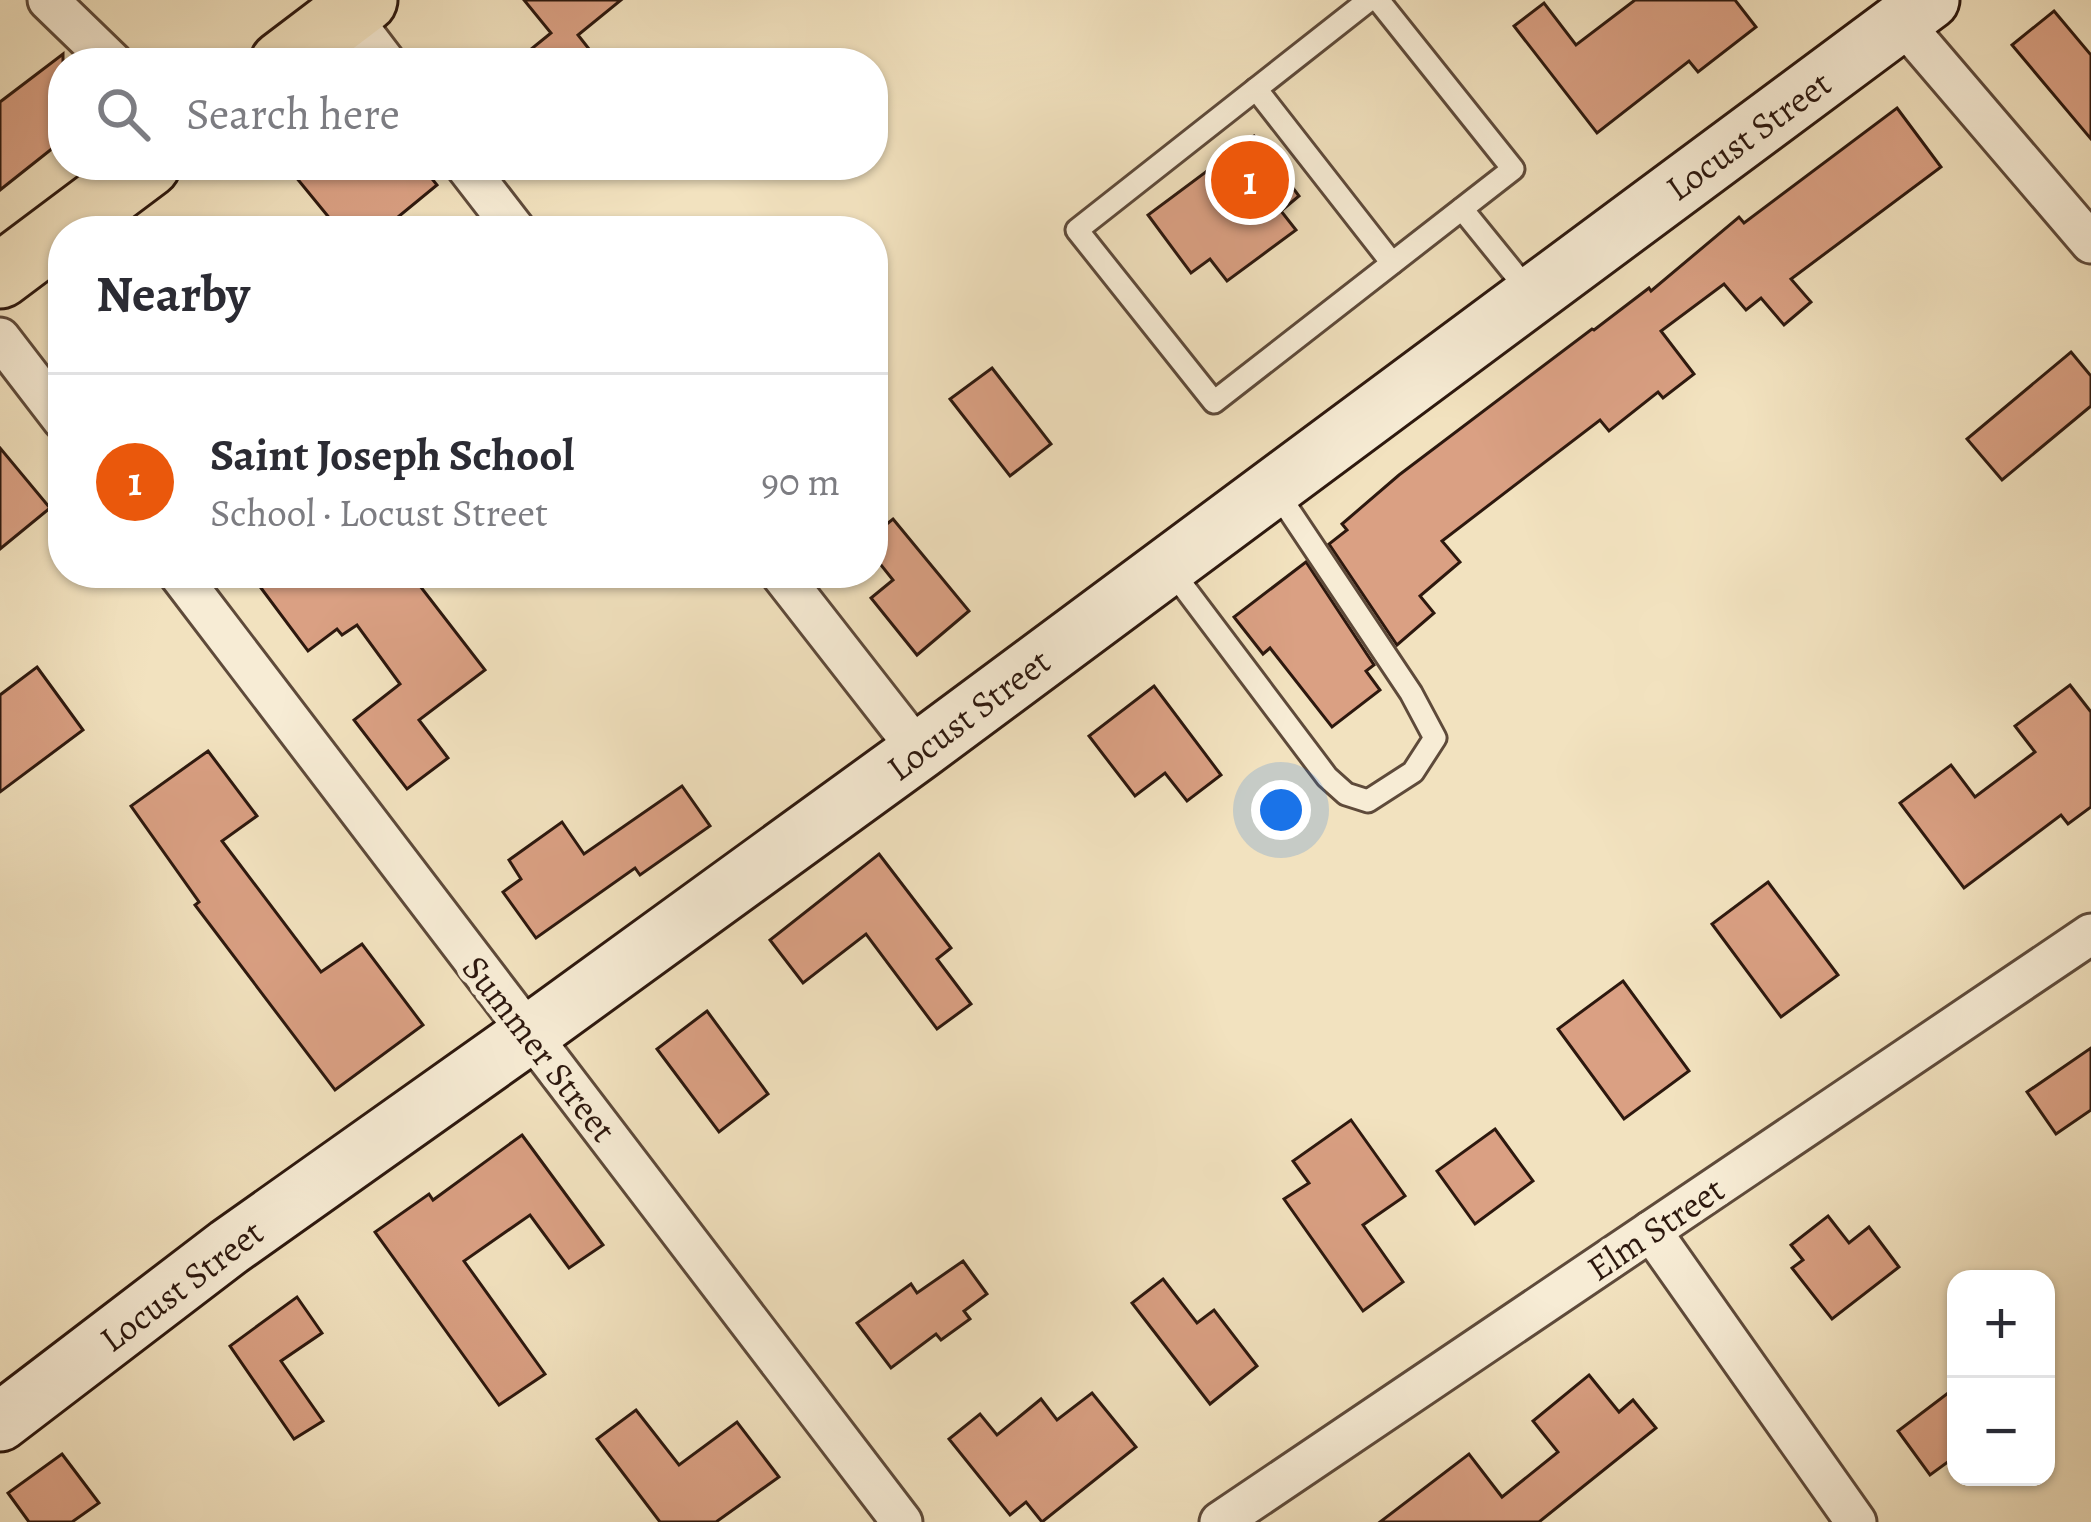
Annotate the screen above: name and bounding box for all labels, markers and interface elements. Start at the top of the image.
search box [48,48,888,180]
street label: Locust Street [1656,59,1841,212]
icon: search [90,81,156,147]
text: Search here [186,83,400,145]
pin: 1 [1211,135,1289,225]
text: Nearby [96,259,250,329]
text: Saint Joseph School [210,424,574,486]
text: 1 [128,455,142,508]
text: 90 m [761,455,840,508]
text: School · Locust Street [210,486,548,539]
street label: Locust Street [877,637,1060,792]
your location [1251,780,1311,840]
street label: Summer Street [451,945,628,1152]
street label: Elm Street [1577,1165,1734,1292]
street label: Locust Street [90,1208,273,1363]
map controls [1947,1270,2055,1486]
button: + [1947,1270,2055,1378]
button: − [1947,1378,2055,1486]

